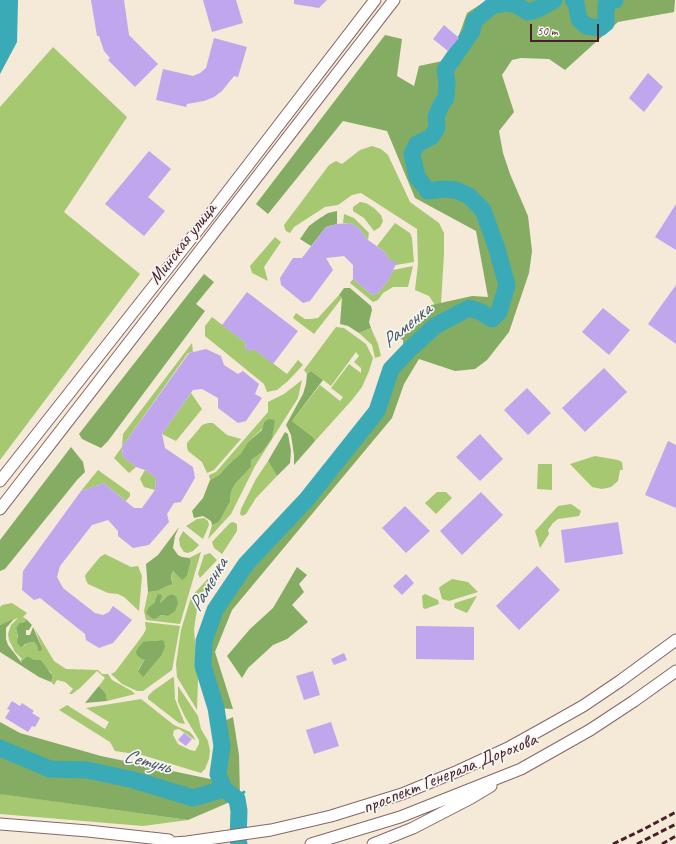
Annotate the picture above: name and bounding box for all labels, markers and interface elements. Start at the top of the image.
scale bar [532,16,601,42]
text: 50 m [537,23,557,39]
street label: Минская улица [144,199,222,289]
water label: Раменка [377,298,437,354]
water label: Раменка [184,554,234,616]
street label: проспект Генерала Дорохова [359,729,541,819]
water label: Сетунь [121,744,173,780]

